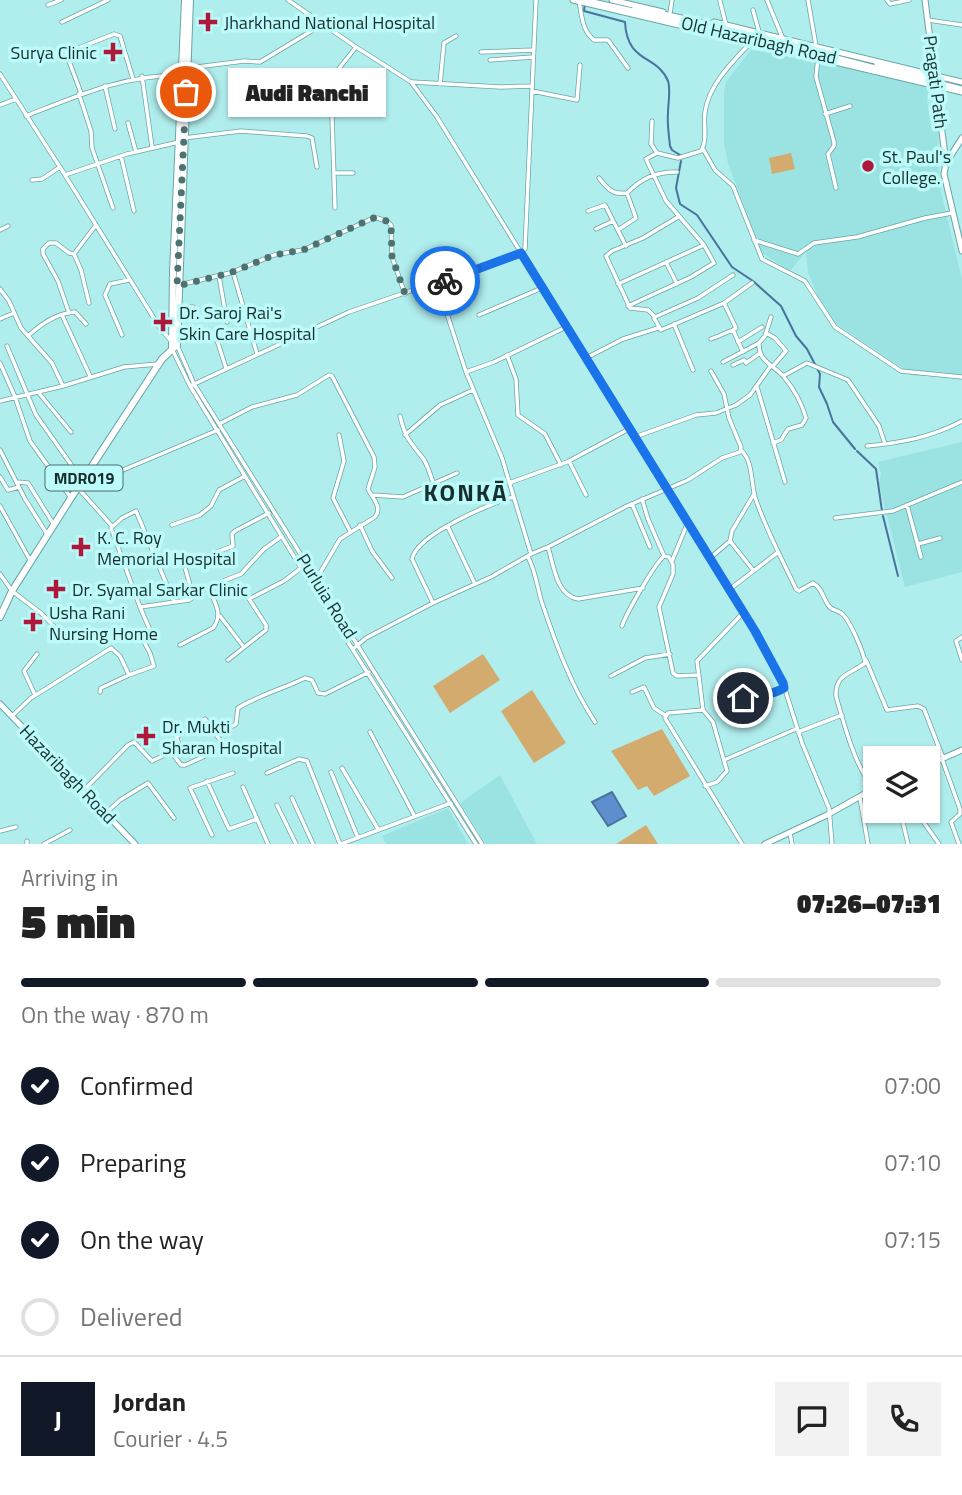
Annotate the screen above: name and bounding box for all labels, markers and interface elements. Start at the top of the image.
place label: Jharkhand National Hospital [224,9,435,36]
street label: Old Hazaribagh Road [679,9,839,71]
marker: Jharkhand National Hospital [198,12,218,32]
street label: Pragati Path [917,34,955,130]
place label: Surya Clinic [11,39,97,66]
marker: Surya Clinic [103,42,123,62]
pin [156,62,216,122]
callout: Audi Ranchi [228,68,386,116]
icon: bag [167,73,205,111]
text: Audi Ranchi [245,75,369,110]
place label: St. Paul's College. [882,143,951,191]
marker: St. Paul's College. [860,158,876,174]
courier [410,246,480,316]
icon: bike [426,262,464,300]
place label: Dr. Saroj Rai's Skin Care Hospital [179,299,316,347]
marker: Dr. Saroj Rai's Skin Care Hospital [153,312,173,332]
road number: MDR019 [46,466,122,491]
district label: KONKĀ [423,474,509,510]
place label: K. C. Roy Memorial Hospital [97,524,236,572]
marker: K. C. Roy Memorial Hospital [71,537,91,557]
street label: Purluia Road [290,548,364,644]
place label: Dr. Syamal Sarkar Clinic [72,576,248,603]
marker: Dr. Syamal Sarkar Clinic [46,579,66,599]
place label: Usha Rani Nursing Home [49,599,158,647]
marker: Usha Rani Nursing Home [23,612,43,632]
pin [713,668,773,728]
icon: home [724,679,762,717]
place label: Dr. Mukti Sharan Hospital [162,713,282,761]
street label: Hazaribagh Road [14,718,122,830]
marker: Dr. Mukti Sharan Hospital [136,726,156,746]
map controls [863,746,940,823]
button: layers [863,746,940,823]
text: Arriving in [21,860,118,895]
text: 07:26–07:31 [797,884,941,923]
text: 5 min [21,886,135,956]
text: On the way · 870 m [21,997,209,1032]
text: Confirmed [80,1066,194,1105]
icon: check [21,1067,59,1105]
text: 07:00 [884,1068,941,1103]
text: Preparing [80,1143,186,1182]
icon: check [21,1144,59,1182]
text: 07:10 [884,1145,941,1180]
text: On the way [80,1220,204,1259]
icon: check [21,1221,59,1259]
text: 07:15 [884,1222,941,1257]
text: Delivered [80,1297,183,1336]
text: Jordan [113,1382,186,1421]
button: chat [775,1382,849,1456]
button: phone [867,1382,941,1456]
text: J [54,1400,62,1439]
text: Courier · 4.5 [113,1421,228,1456]

